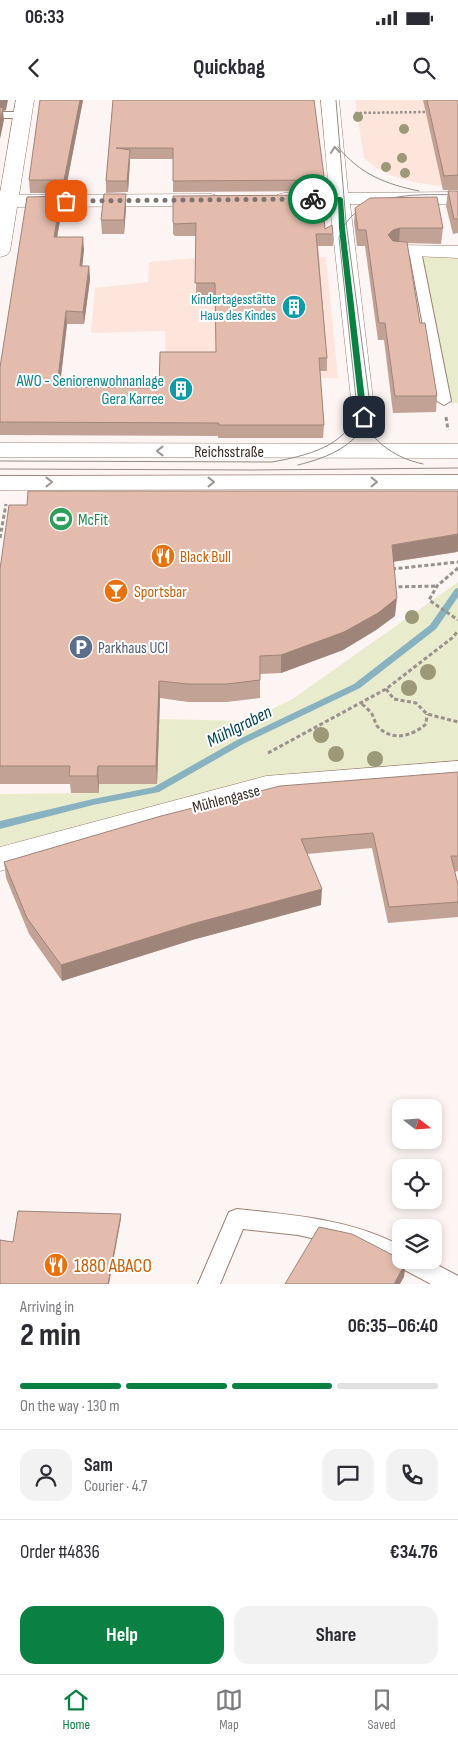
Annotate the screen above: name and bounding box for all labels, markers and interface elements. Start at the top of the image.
text: 06:33 [25,6,64,29]
icon: back [20,54,48,82]
text: Quickbag [193,54,265,81]
icon: search [410,54,438,82]
one-way arrow [330,146,341,154]
courier [288,174,338,224]
pin [45,180,87,222]
icon: bike [299,185,327,213]
icon: bag [52,187,80,215]
place label: Kindertagesstätte Haus des Kindes [191,291,276,324]
building icon: Kindertagesstätte Haus des Kindes [281,294,307,320]
place label: AWO - Seniorenwohnanlage Gera Karree [16,372,164,409]
building icon: AWO - Seniorenwohnanlage Gera Karree [168,376,194,402]
pin [343,396,385,438]
icon: home [350,403,378,431]
street label: Reichsstraße [194,443,264,462]
one-way arrow [156,446,164,456]
one-way arrow [45,477,53,487]
one-way arrow [208,477,215,487]
one-way arrow [370,477,378,487]
sports icon: McFit [48,506,74,532]
place label: McFit [78,511,108,530]
restaurant icon: Black Bull [150,543,176,569]
place label: Black Bull [180,548,231,567]
bar icon: Sportsbar [103,578,129,604]
place label: Sportsbar [134,583,187,602]
parking icon: Parkhaus UCI [68,634,94,660]
place label: Parkhaus UCI [98,639,168,658]
water label: Mühlgraben [203,701,276,752]
street label: Mühlengasse [190,781,262,818]
north arrow [392,1099,442,1149]
map controls [392,1099,442,1269]
button: locate [392,1159,442,1209]
button: layers [392,1219,442,1269]
restaurant icon: 1880 ABACO [43,1252,69,1278]
place label: 1880 ABACO [74,1255,152,1278]
text: Arriving in [20,1298,74,1317]
text: 06:35–06:40 [348,1315,438,1338]
text: 2 min [20,1316,81,1355]
text: On the way · 130 m [20,1397,119,1416]
button: person [20,1449,72,1501]
button: chat [322,1449,374,1501]
button: phone [386,1449,438,1501]
text: Sam [84,1454,113,1477]
text: Courier · 4.7 [84,1477,147,1496]
text: Order #4836 [20,1541,100,1564]
text: €34.76 [390,1541,438,1564]
button: Help [20,1606,224,1664]
button: Share [234,1606,438,1664]
tab: Home [62,1686,90,1733]
tab: Map [215,1686,243,1733]
tab: Saved [368,1686,396,1733]

